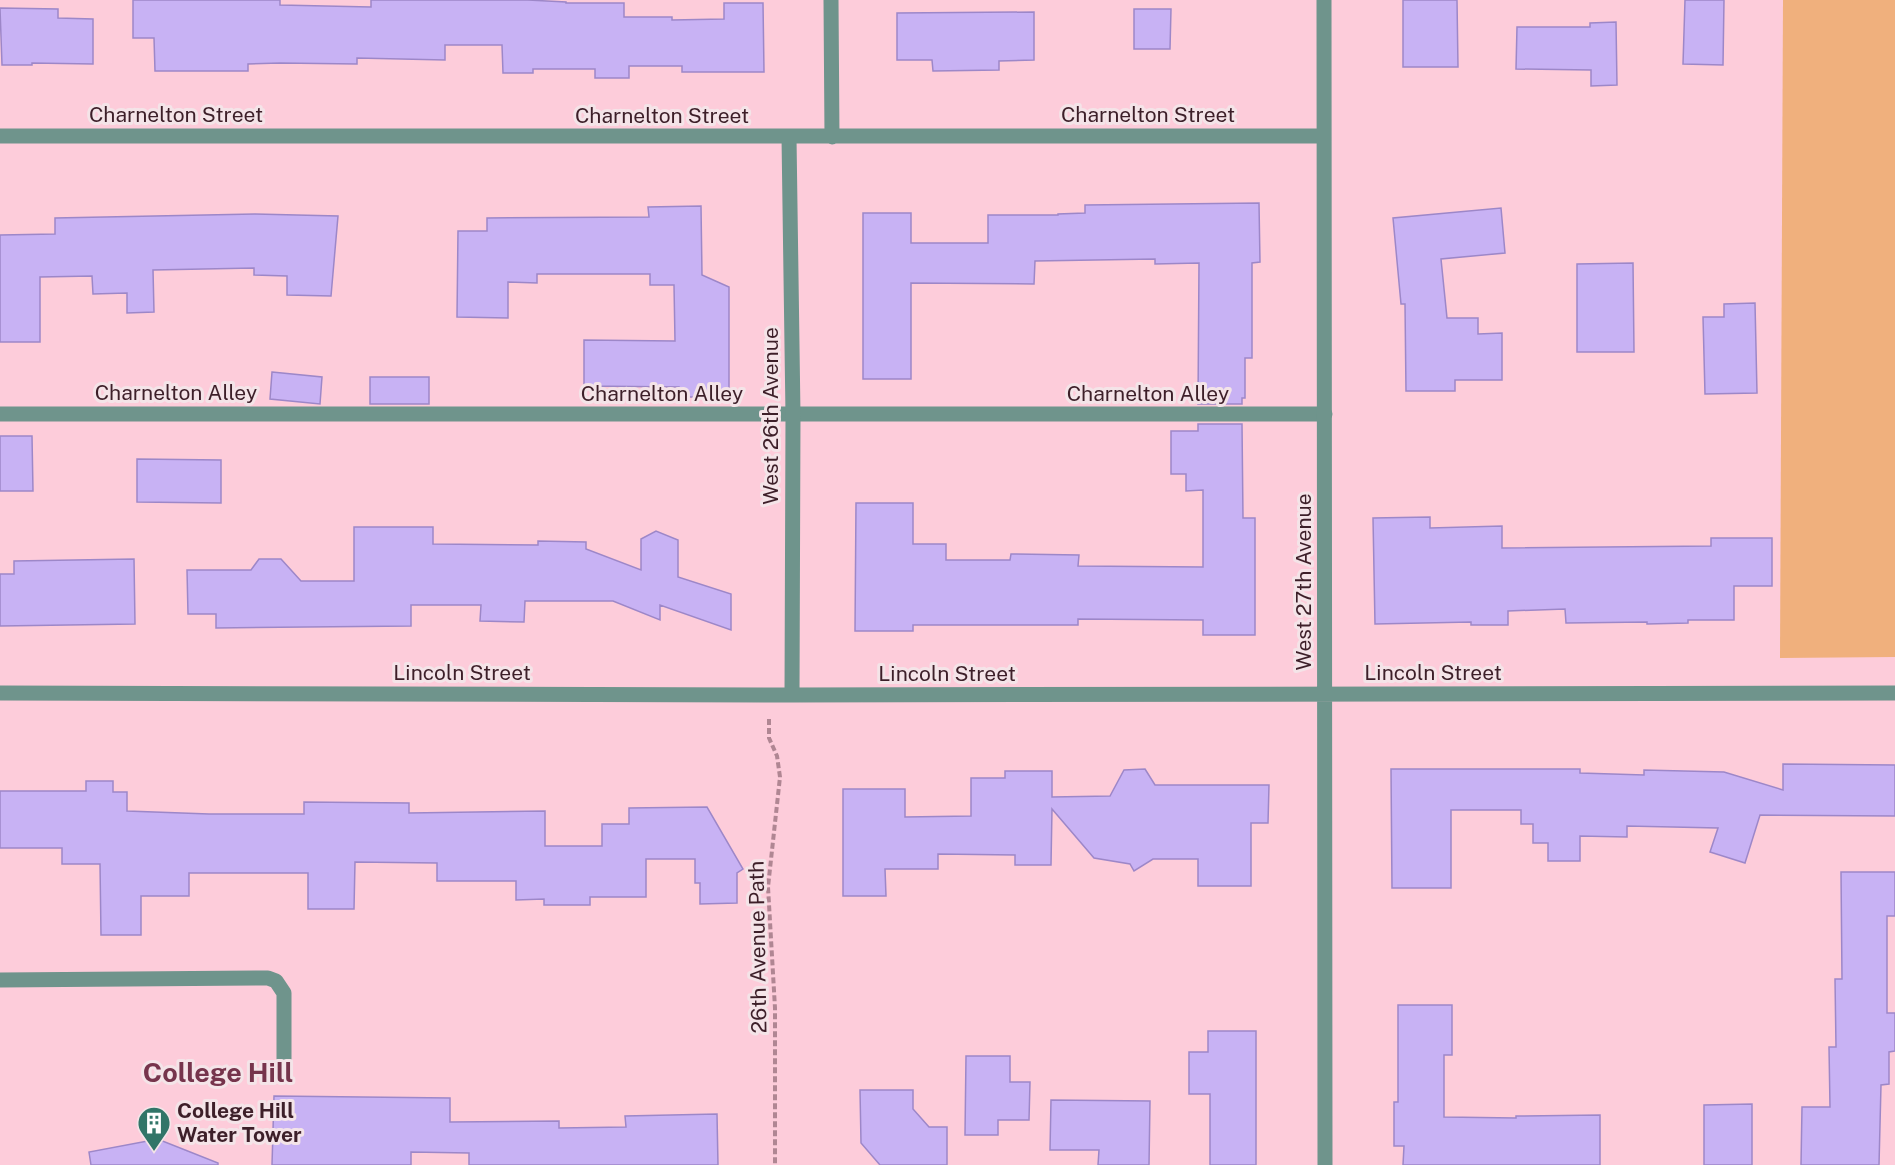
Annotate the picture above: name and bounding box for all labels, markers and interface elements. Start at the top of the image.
street label: Charnelton Street [89,102,263,127]
street label: Charnelton Street [1061,102,1235,127]
street label: Charnelton Street [575,103,749,128]
street label: West 26th Avenue [758,327,783,505]
street label: Charnelton Alley [95,380,257,405]
street label: Charnelton Alley [581,381,743,406]
street label: Charnelton Alley [1067,381,1229,406]
street label: West 27th Avenue [1291,493,1316,671]
street label: Lincoln Street [393,660,531,685]
street label: Lincoln Street [1364,660,1502,685]
street label: Lincoln Street [878,661,1016,686]
street label: 26th Avenue Path [743,860,772,1034]
district label: College Hill [143,1056,293,1088]
place label: College Hill Water Tower [177,1098,302,1147]
building icon: College Hill Water Tower [136,1105,172,1152]

